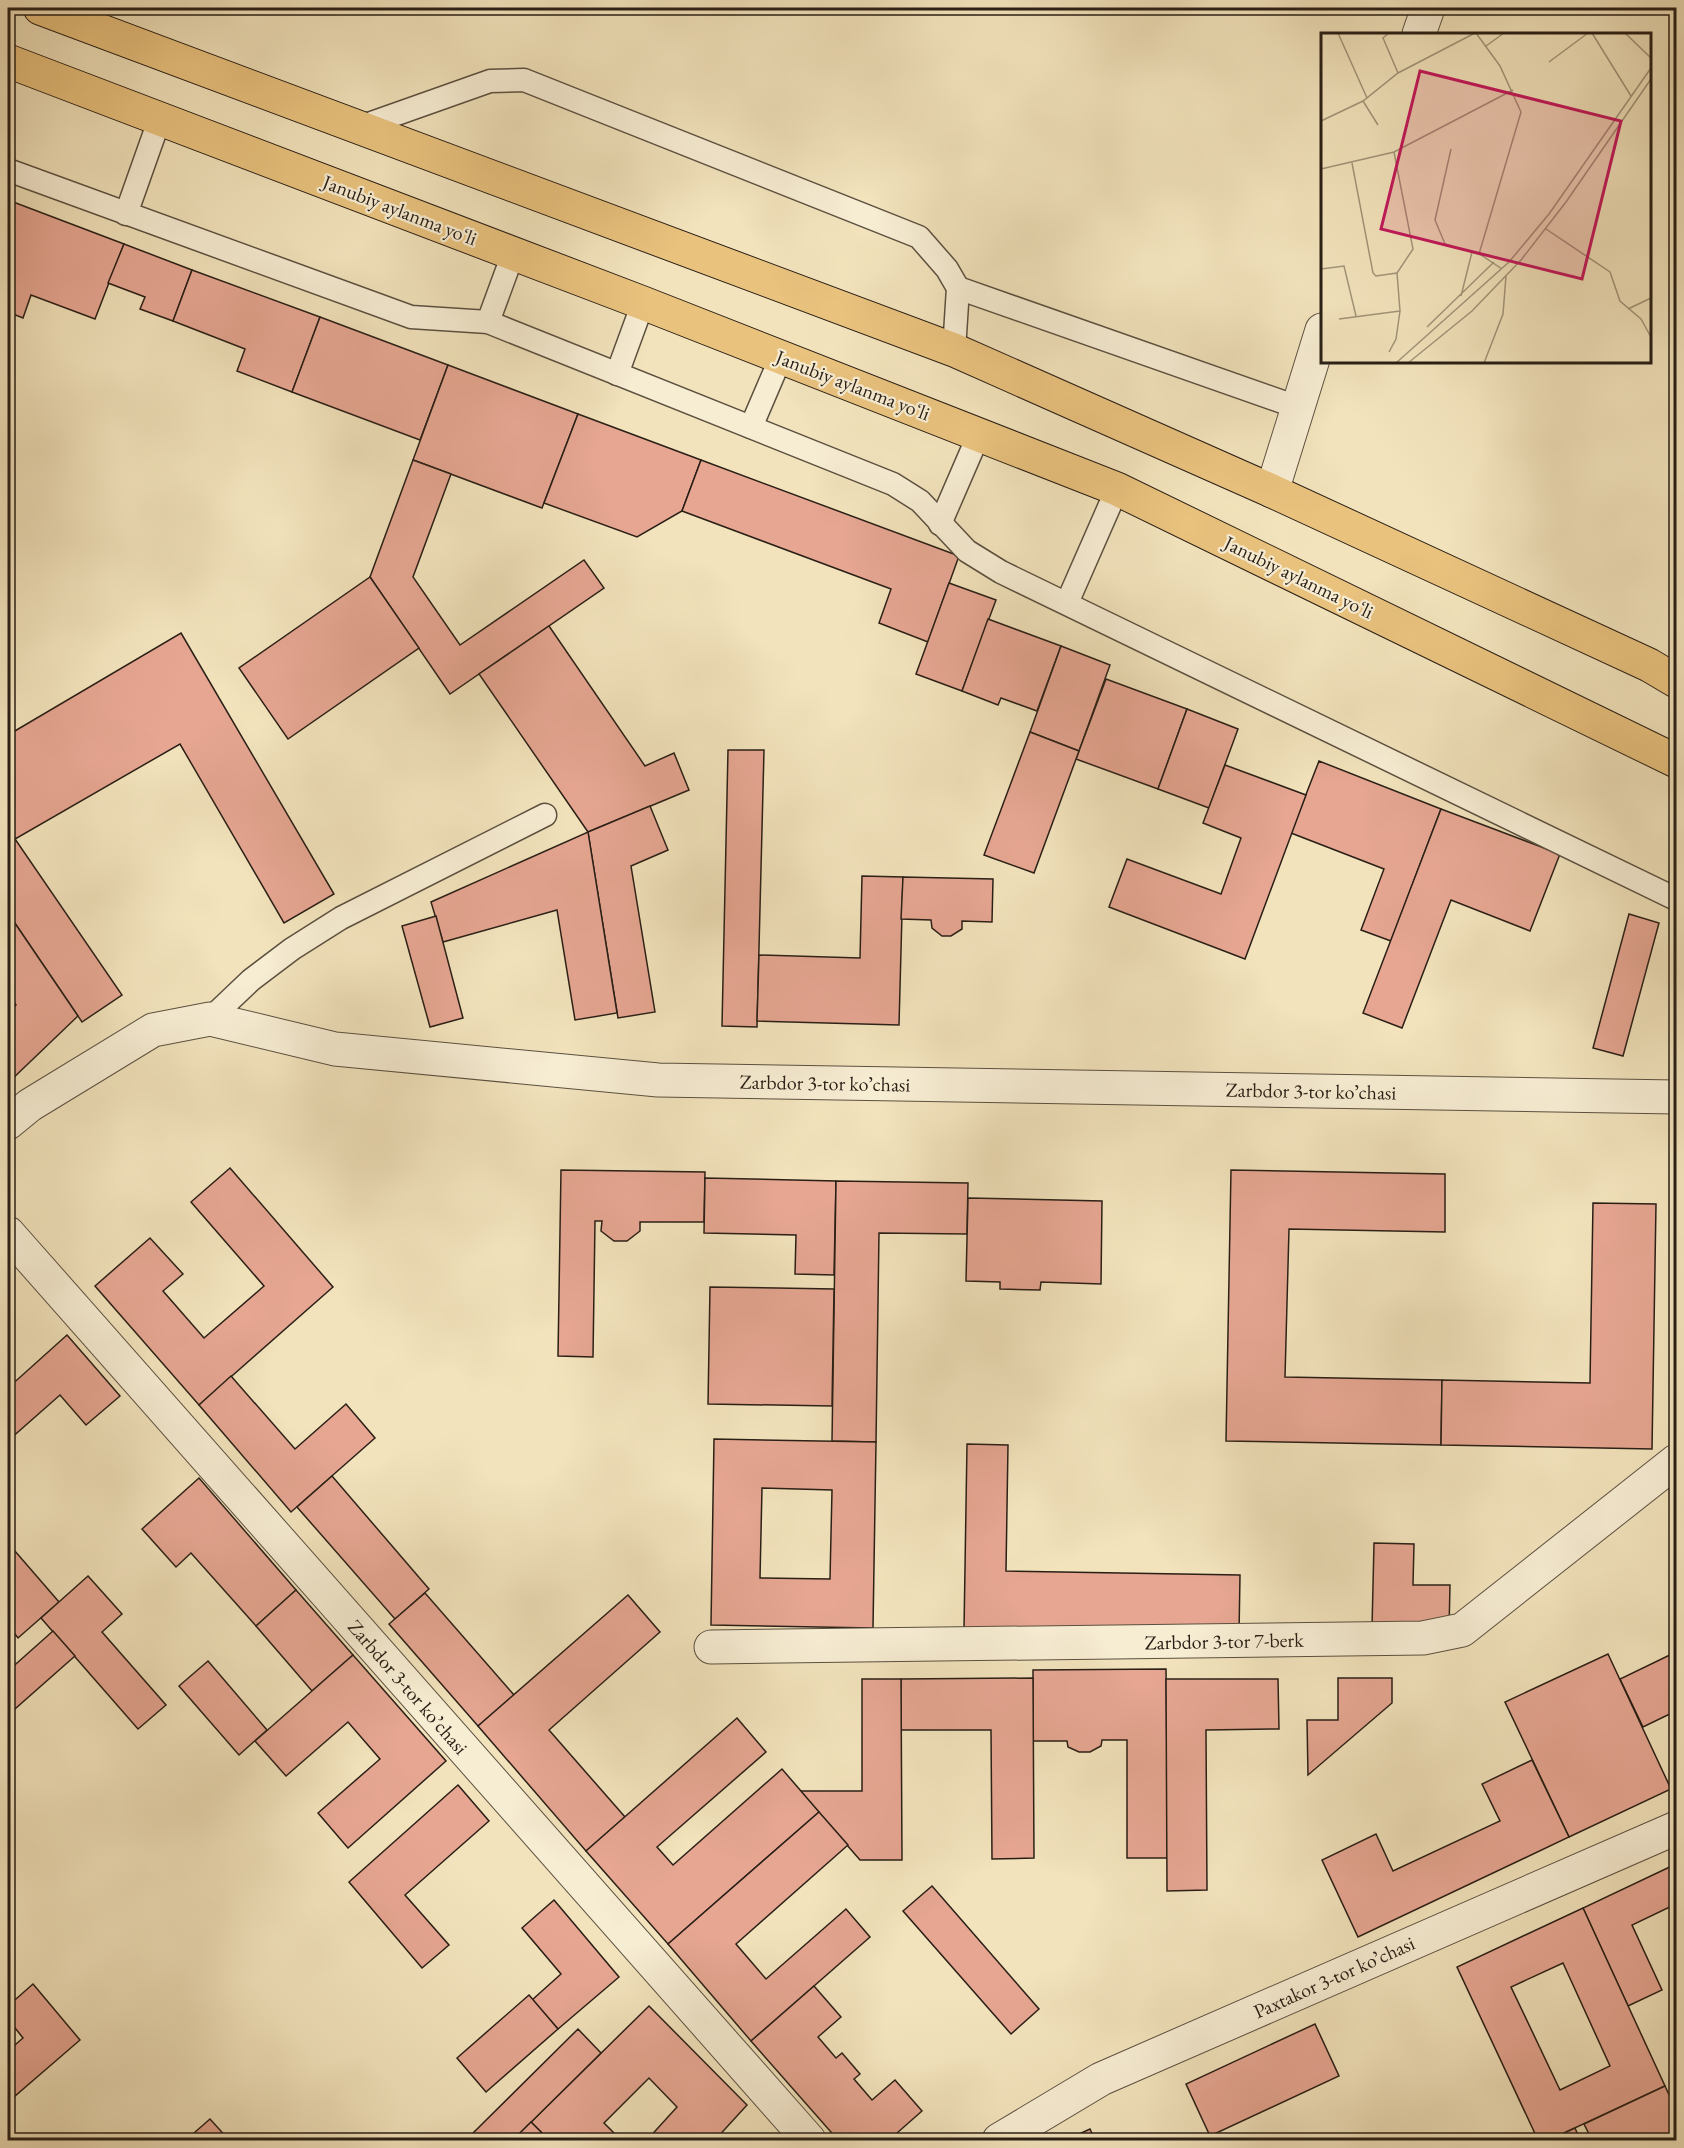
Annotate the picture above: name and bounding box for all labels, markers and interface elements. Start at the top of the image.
inset map [1321,33,1651,363]
street label: Janubiy aylanma yoʻli [317,168,481,251]
street label: Janubiy aylanma yoʻli [770,343,934,426]
street label: Janubiy aylanma yoʻli [1218,529,1378,624]
street label: Zarbdor 3-tor koʼchasi [739,1069,911,1097]
street label: Zarbdor 3-tor koʼchasi [1225,1077,1397,1105]
street label: Zarbdor 3-tor koʼchasi [342,1614,474,1760]
street label: Zarbdor 3-tor 7-berk [1144,1627,1304,1655]
street label: Paxtakor 3-tor koʼchasi [1249,1930,1419,2024]

